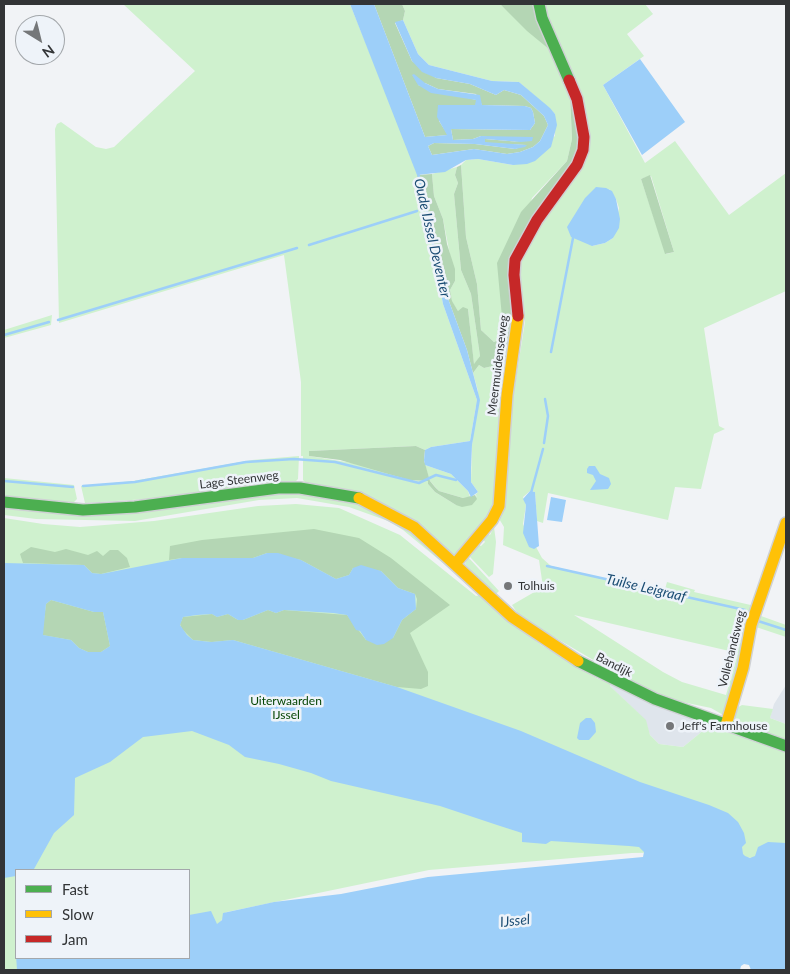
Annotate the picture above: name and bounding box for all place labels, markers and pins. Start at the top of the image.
place label: Tolhuis [518,579,555,593]
marker: Tolhuis [502,580,514,592]
place label: Jeff's Farmhouse [680,719,768,733]
marker: Jeff's Farmhouse [664,720,676,732]

